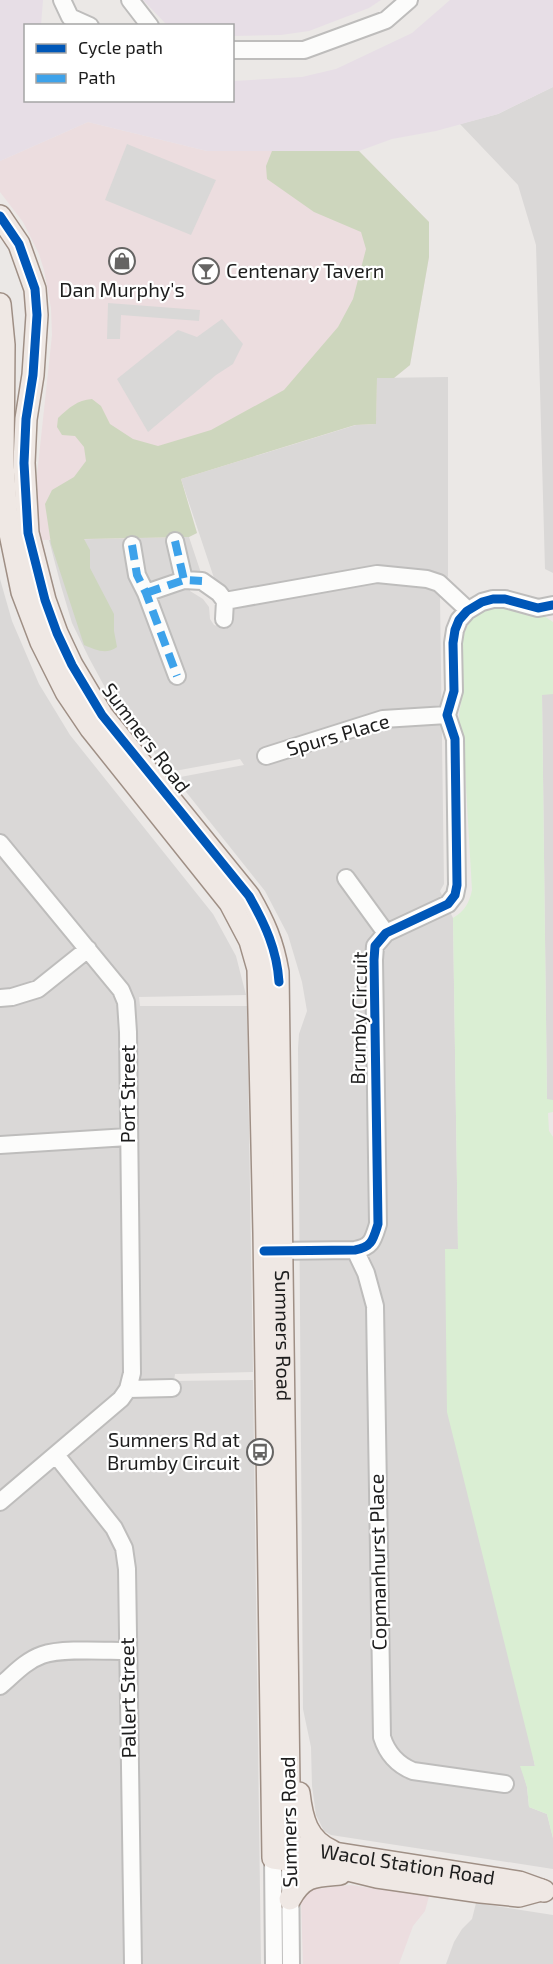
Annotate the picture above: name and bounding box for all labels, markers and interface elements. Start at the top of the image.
legend [24,24,234,102]
text: Cycle path [78,36,163,58]
text: Path [78,66,116,88]
shop icon: Dan Murphy's [107,246,137,276]
bar icon: Centenary Tavern [191,256,221,286]
place label: Centenary Tavern [226,258,384,282]
place label: Dan Murphy's [59,277,185,301]
street label: Sumners Road [98,678,196,797]
street label: Spurs Place [283,708,392,760]
street label: Brumby Circuit [345,951,371,1085]
street label: Port Street [115,1044,139,1143]
street label: Sumners Road [271,1270,297,1401]
place label: Sumners Rd at Brumby Circuit [107,1427,240,1474]
bus stop icon: Sumners Rd at Brumby Circuit [245,1437,275,1467]
street label: Copmanhurst Place [363,1473,391,1651]
street label: Pallert Street [114,1637,140,1759]
street label: Sumners Road [275,1756,301,1888]
street label: Wacol Station Road [319,1838,497,1889]

